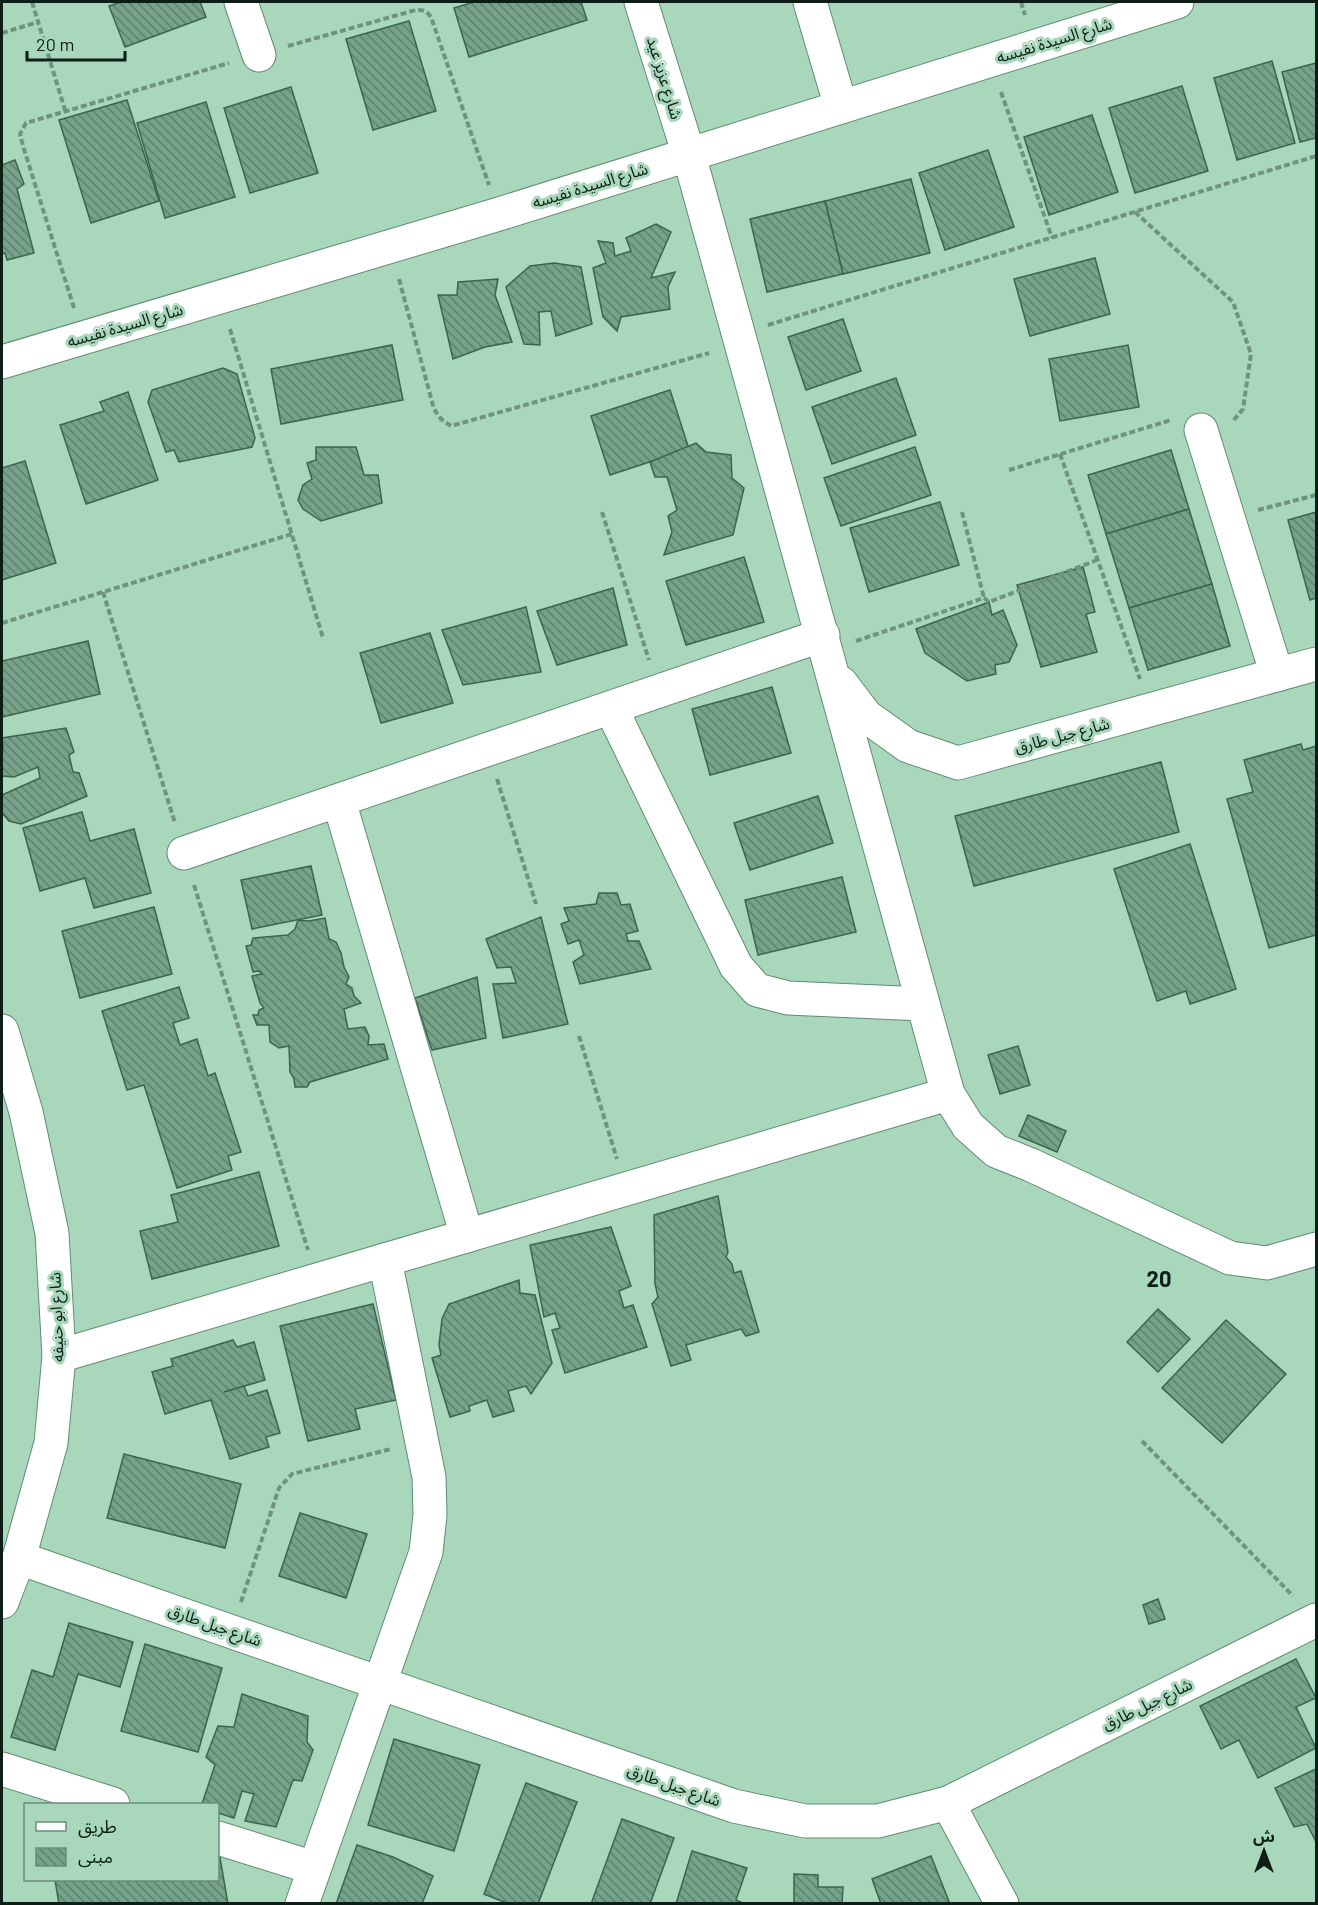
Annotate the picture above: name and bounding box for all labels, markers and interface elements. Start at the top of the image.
street label: شارع السيدة نفيسه [994,13,1115,70]
scale bar [27,24,124,62]
text: 20 m [36,33,74,55]
street label: شارع عزيز عيد [640,34,687,123]
street label: شارع السيدة نفيسه [530,158,651,215]
street label: شارع السيدة نفيسه [65,299,186,354]
street label: شارع جبل طارق [1012,713,1112,760]
district label: 20 [1147,1265,1171,1291]
street label: شارع ابو حنيفه [44,1272,71,1362]
street label: شارع جبل طارق [165,1600,264,1653]
street label: شارع جبل طارق [1099,1674,1196,1737]
street label: شارع جبل طارق [624,1760,723,1813]
legend [24,1803,219,1881]
text: طريق [78,1815,117,1838]
north arrow [1234,1821,1294,1881]
text: ش [1253,1826,1275,1846]
text: مبنى [78,1845,113,1868]

